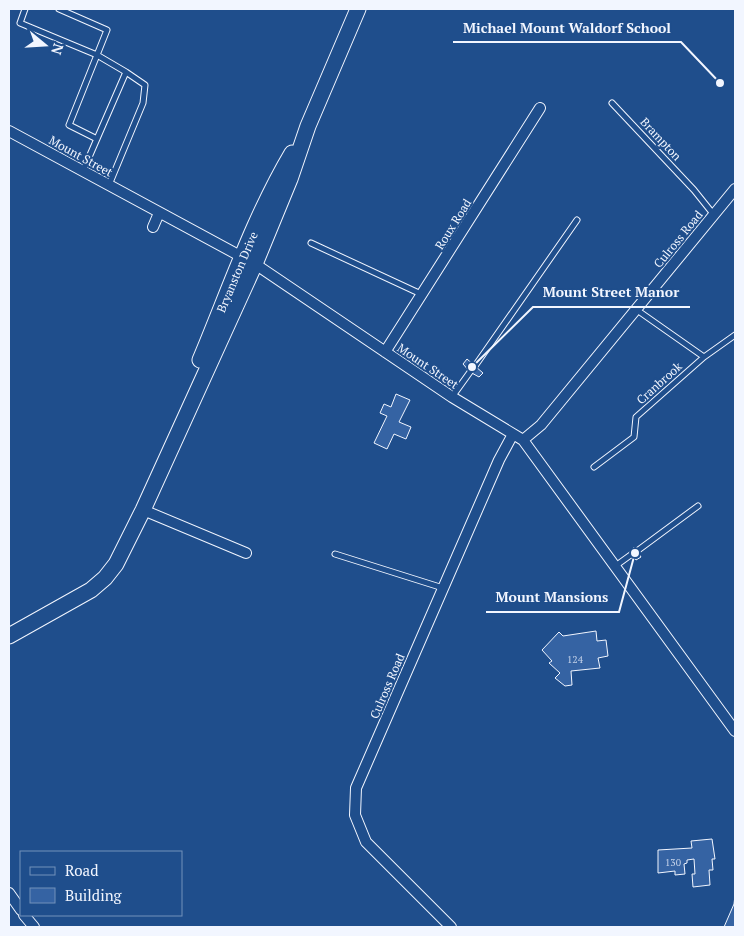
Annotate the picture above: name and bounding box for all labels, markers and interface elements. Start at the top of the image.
callout: Michael Mount Waldorf School [453,13,681,42]
text: Michael Mount Waldorf School [463,18,671,37]
north arrow [20,20,70,70]
text: N [47,41,69,58]
street label: Brampton [637,114,685,164]
street label: Mount Street [47,132,116,180]
street label: Roux Road [432,196,475,252]
street label: Culross Road [650,207,706,271]
street label: Bryanston Drive [213,229,261,315]
callout: Mount Street Manor [533,278,690,307]
text: Mount Street Manor [543,282,679,301]
street label: Mount Street [395,340,462,392]
street label: Cranbrook [633,358,685,407]
callout: Mount Mansions [486,583,619,612]
text: Mount Mansions [496,587,608,606]
street label: Culross Road [367,651,408,721]
house number: 124 [567,653,584,666]
legend [20,851,182,916]
house number: 130 [665,856,681,869]
text: Road [65,860,98,880]
text: Building [65,885,123,905]

